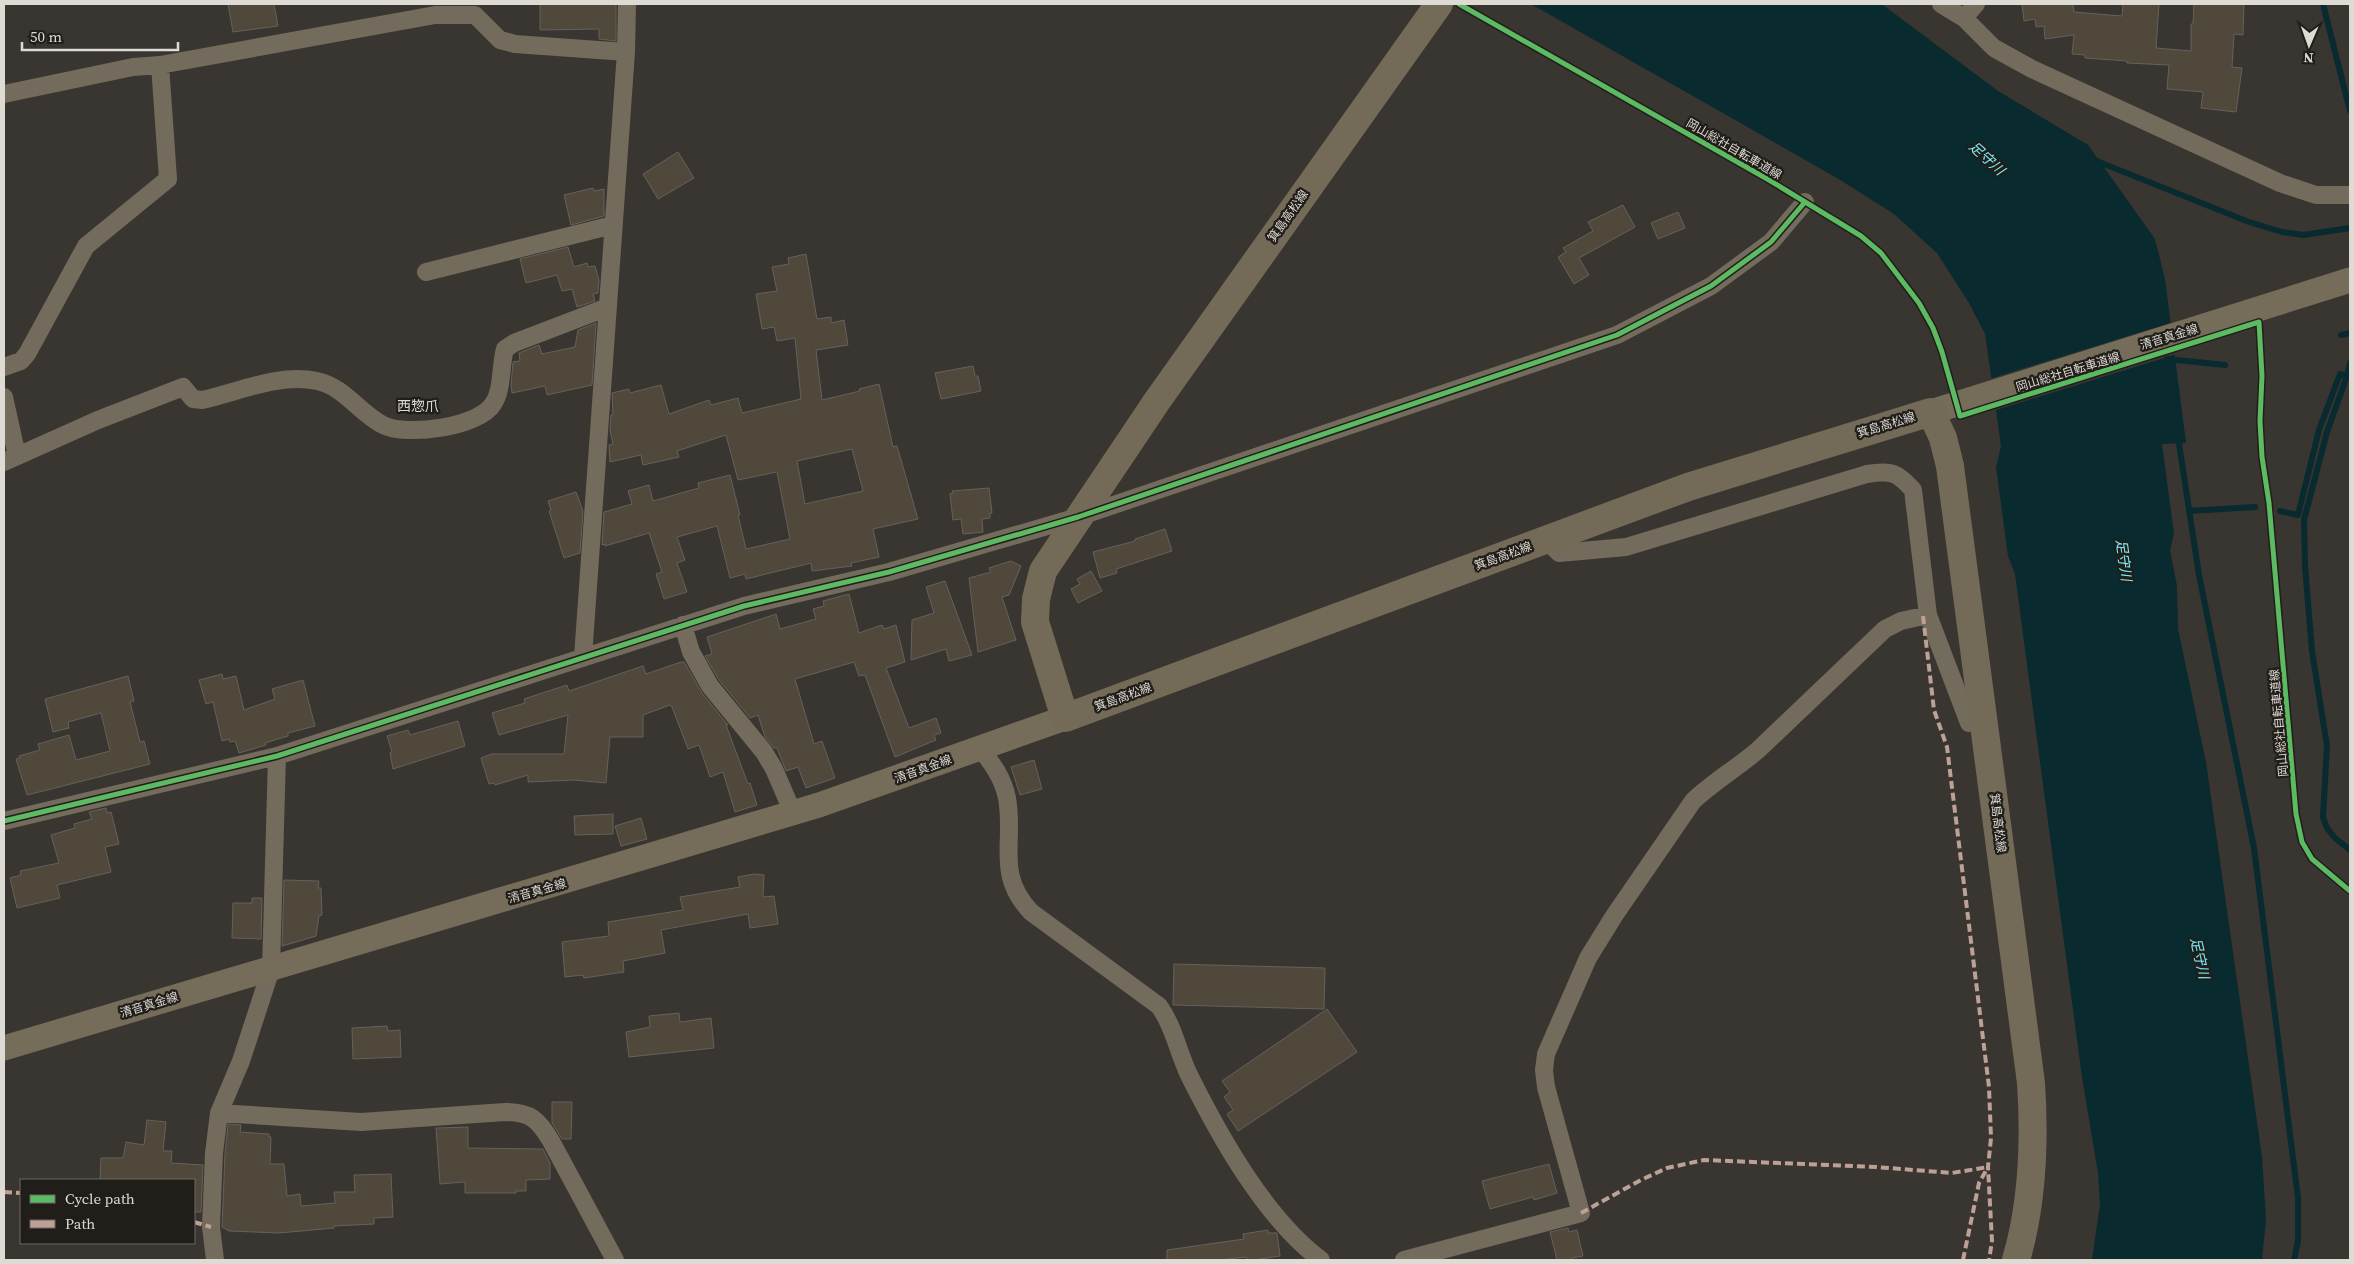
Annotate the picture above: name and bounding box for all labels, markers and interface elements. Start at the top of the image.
scale bar [22,20,179,52]
north arrow [2284,20,2334,70]
text: 50 m [30,26,62,47]
text: N [2303,48,2314,68]
street label: 岡山総社自転車道線 [1683,115,1785,183]
water label: 足守川 [1965,137,2011,181]
street label: 箕島高松線 [1264,187,1312,245]
street label: 清音真金線 [2138,321,2200,353]
street label: 岡山総社自転車道線 [2014,349,2122,395]
district label: 西惣爪 [397,396,439,416]
street label: 箕島高松線 [1855,409,1917,441]
street label: 箕島高松線 [1472,538,1534,574]
water label: 足守川 [2111,538,2137,584]
street label: 岡山総社自転車道線 [2266,669,2292,777]
street label: 箕島高松線 [1092,679,1154,715]
street label: 清音真金線 [892,751,954,787]
street label: 箕島高松線 [1986,792,2010,854]
street label: 清音真金線 [506,875,568,907]
water label: 足守川 [2186,935,2215,983]
street label: 清音真金線 [118,989,180,1021]
legend [20,1179,195,1244]
text: Cycle path [65,1188,135,1209]
text: Path [65,1213,95,1234]

